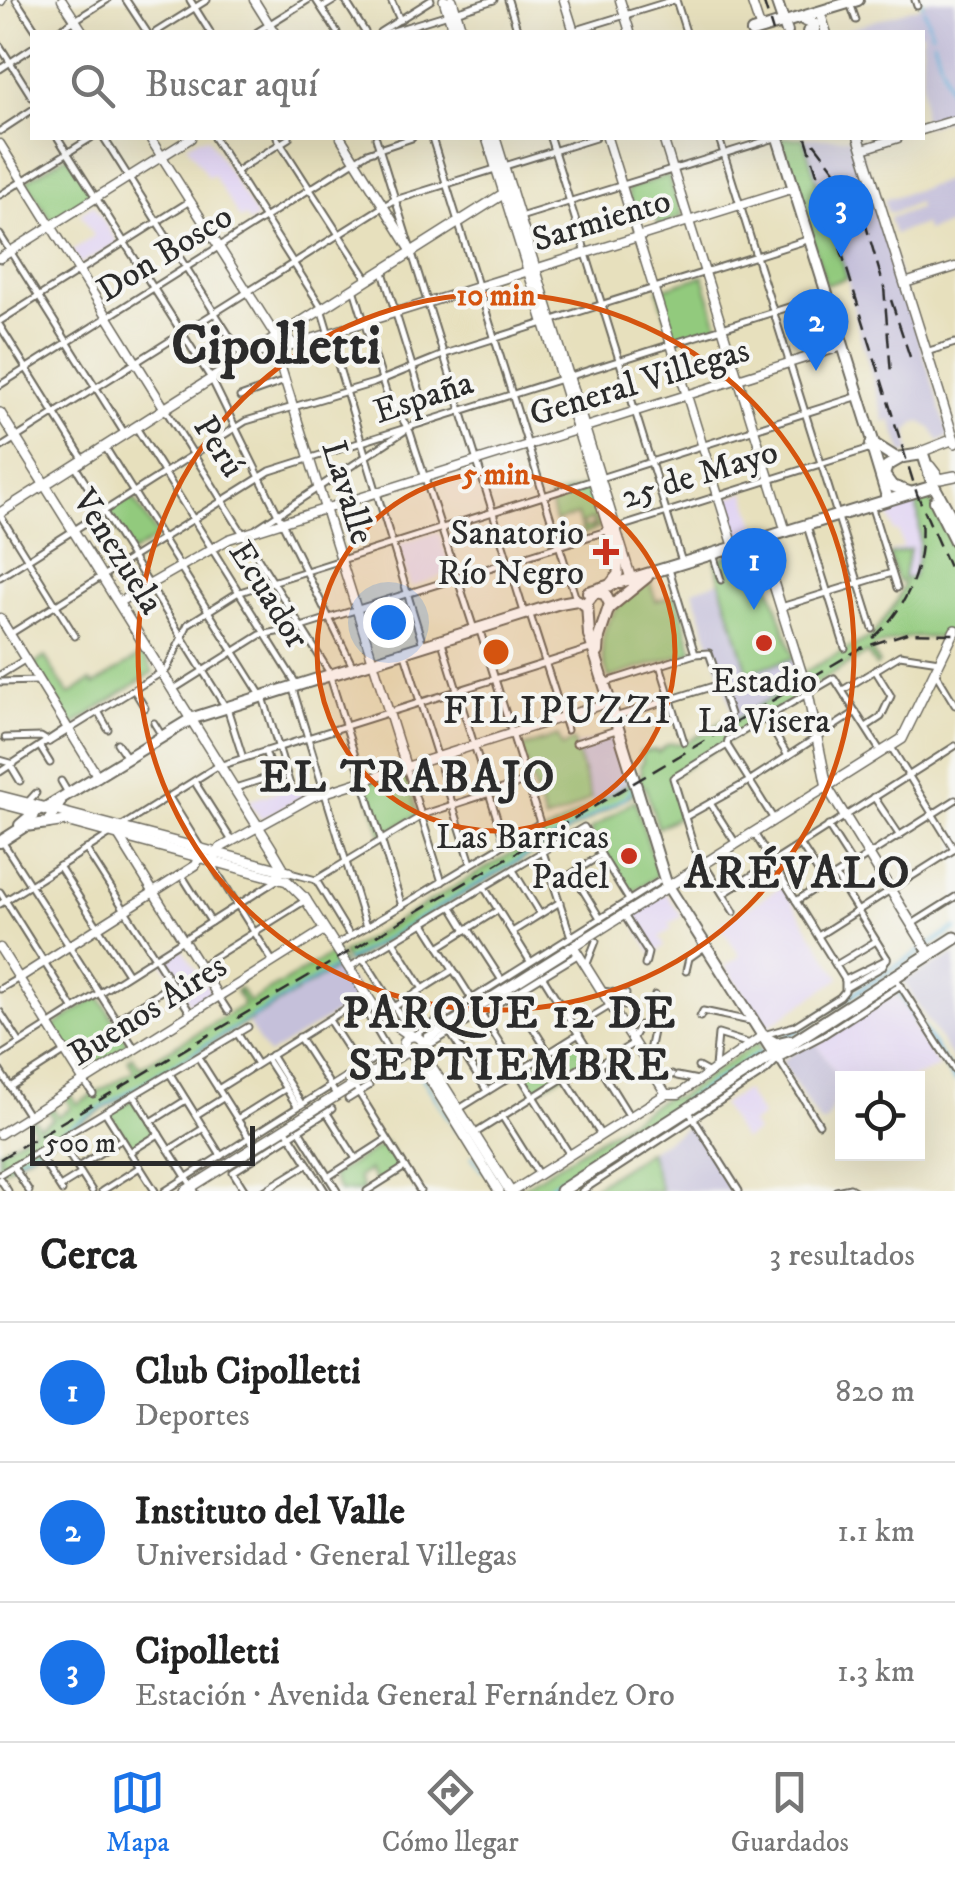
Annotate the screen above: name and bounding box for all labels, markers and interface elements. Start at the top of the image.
search box [30,30,925,140]
icon: search [65,58,120,113]
text: Buscar aquí [145,61,318,109]
pin: 3 [808,174,874,257]
street label: Sarmiento [527,179,676,263]
street label: Don Bosco [89,195,241,313]
text: 10 min [456,278,536,315]
pin: 2 [784,288,848,371]
district label: Cipolletti [171,313,381,382]
street label: General Villegas [524,329,755,437]
street label: España [368,361,479,435]
street label: Perú [183,408,254,486]
street label: 25 de Mayo [616,430,783,520]
street label: Lavalle [311,436,384,550]
text: 5 min [461,457,530,494]
street label: Venezuela [61,480,173,623]
place label: Sanatorio Río Negro [438,512,584,596]
pin: 1 [722,528,786,610]
street label: Ecuador [218,533,318,657]
marker: Sanatorio Río Negro [593,539,619,565]
your location [363,597,414,648]
marker: Estadio La Visera [753,632,775,654]
centre of rings [478,634,514,670]
place label: Estadio La Visera [698,660,830,744]
district label: FILIPUZZI [443,687,673,737]
district label: EL TRABAJO [259,750,557,806]
place label: Las Barricas Padel [436,816,609,900]
marker: Las Barricas Padel [618,845,640,867]
district label: ARÉVALO [683,845,912,902]
street label: Buenos Aires [61,945,235,1077]
district label: PARQUE 12 DE SEPTIEMBRE [342,986,678,1094]
map controls [835,1071,925,1161]
button: locate [835,1071,925,1161]
scale bar [30,1121,255,1166]
text: 500 m [45,1126,116,1161]
text: Cerca [40,1230,137,1282]
text: 3 resultados [769,1236,915,1276]
text: Club Cipolletti [135,1348,361,1396]
text: 1 [67,1372,78,1412]
text: 820 m [835,1372,915,1412]
text: Deportes [135,1396,250,1436]
text: Instituto del Valle [135,1488,405,1536]
text: 2 [65,1512,80,1552]
text: 1.1 km [837,1512,915,1552]
text: Universidad · General Villegas [135,1536,517,1576]
text: Cipolletti [135,1628,280,1676]
text: 3 [67,1652,78,1692]
text: 1.3 km [837,1652,915,1692]
text: Estación · Avenida General Fernández Oro [135,1676,675,1716]
tab: Mapa [106,1765,170,1860]
tab: Cómo llegar [382,1765,519,1860]
tab: Guardados [731,1765,849,1860]

